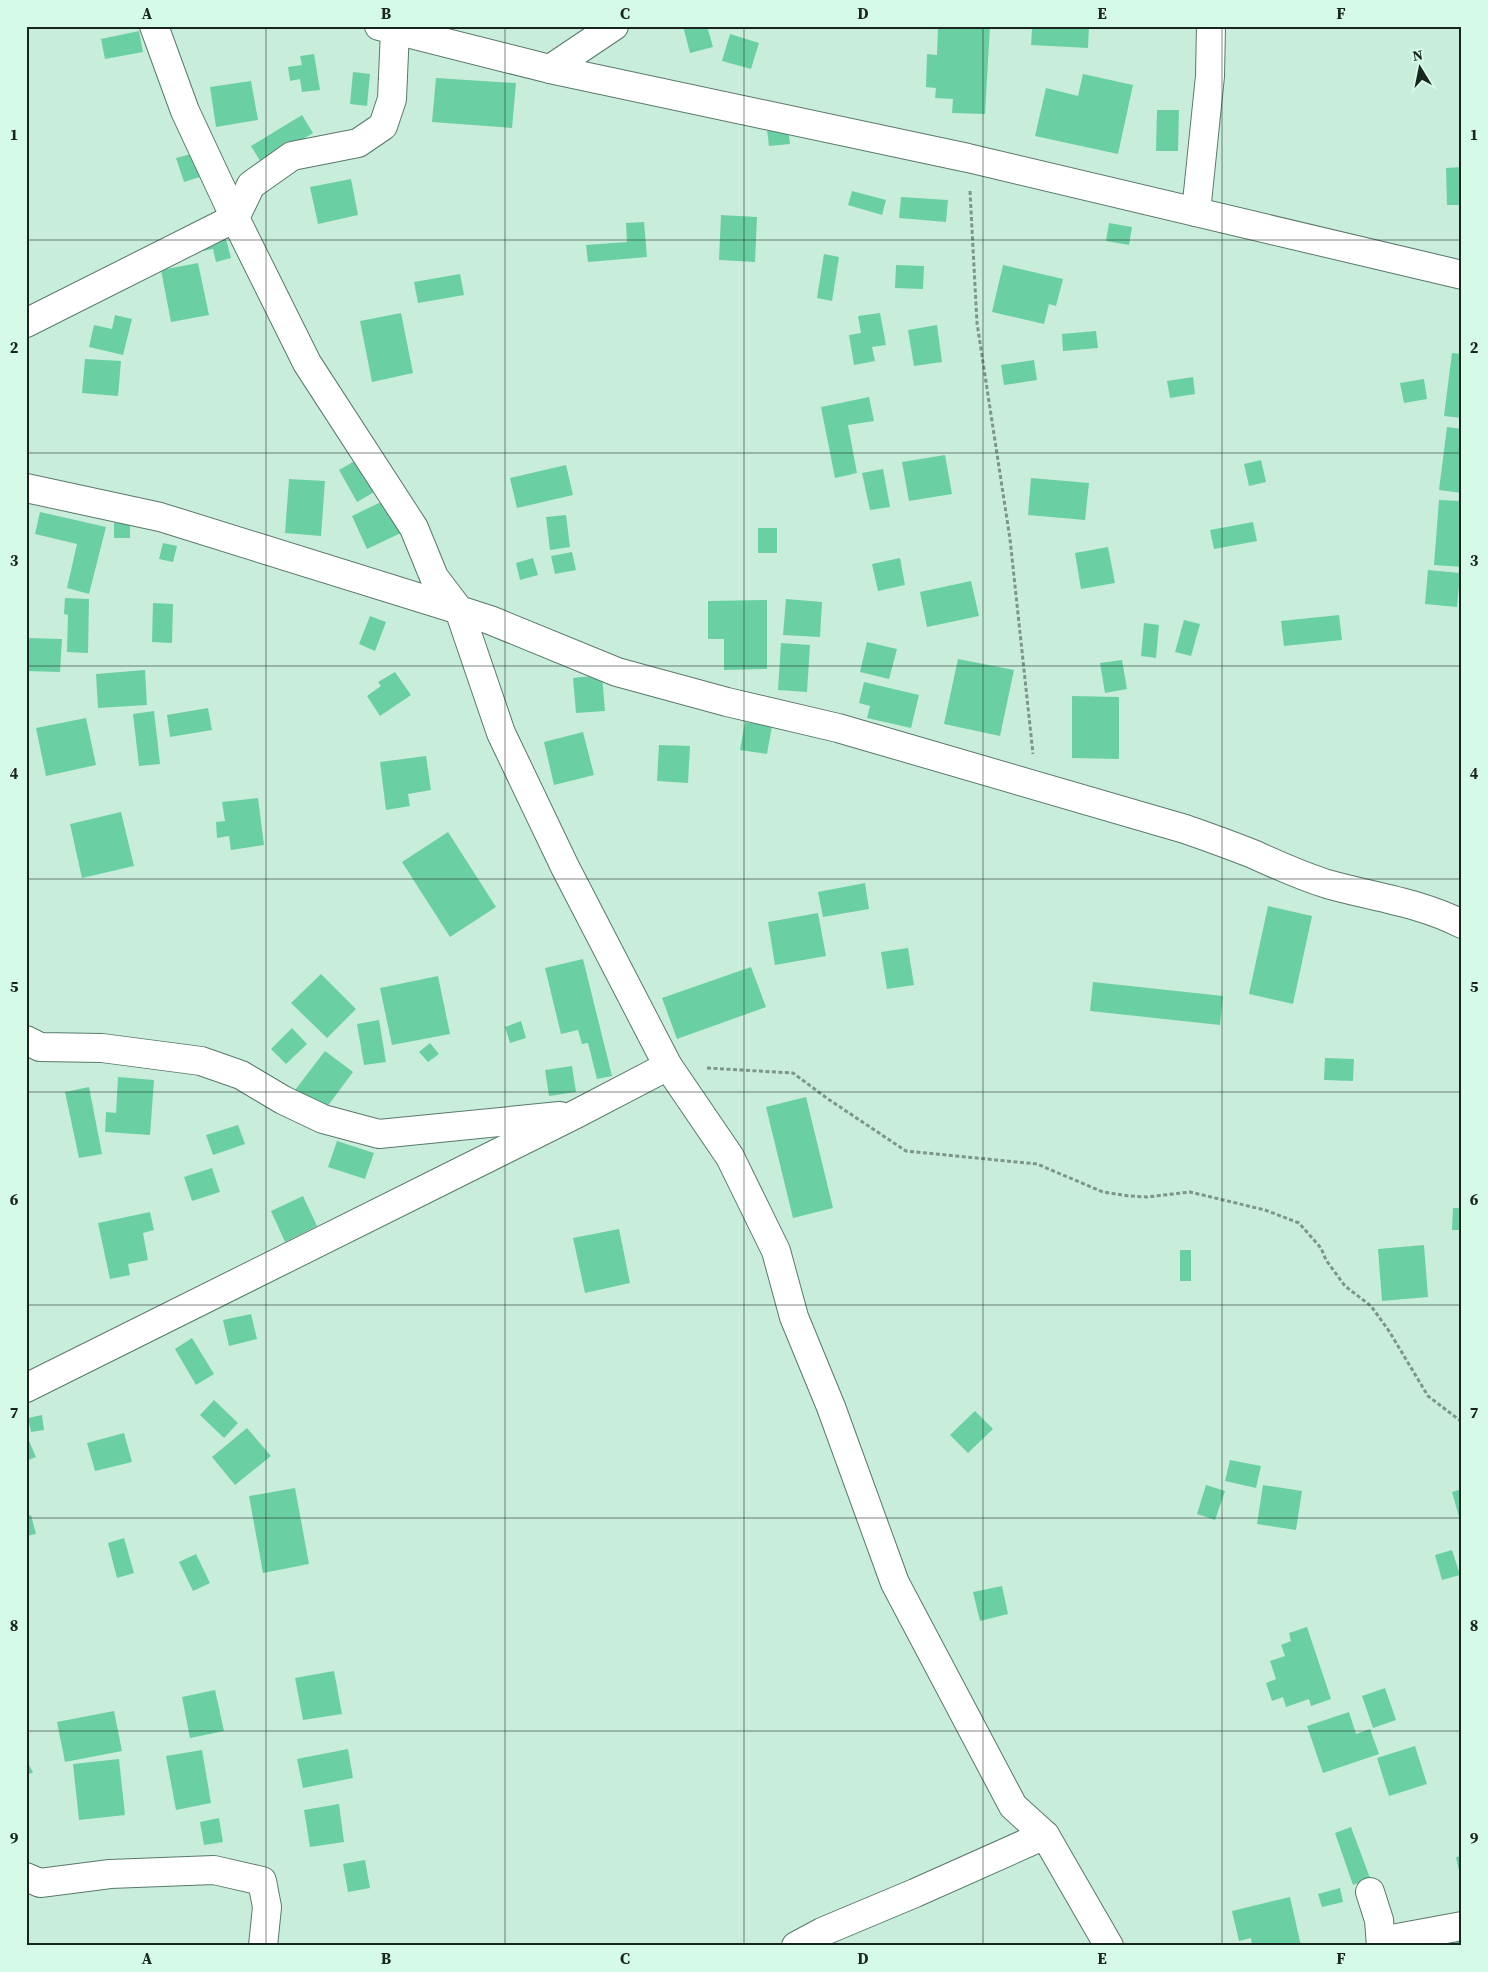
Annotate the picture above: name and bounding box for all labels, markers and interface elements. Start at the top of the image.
text: A [142,2,153,24]
text: B [381,2,392,24]
text: C [620,2,630,24]
text: D [857,2,869,24]
text: E [1097,2,1107,24]
text: F [1336,2,1346,24]
north arrow [1396,42,1446,92]
text: N [1411,44,1425,66]
text: 1 [10,123,18,145]
text: 1 [1470,123,1478,145]
text: 2 [10,336,19,358]
text: 2 [1470,336,1479,358]
text: 3 [10,549,19,571]
text: 3 [1470,549,1479,571]
text: 4 [10,762,19,784]
text: 4 [1470,762,1479,784]
text: 5 [10,975,19,997]
text: 5 [1470,975,1479,997]
text: 6 [10,1188,19,1210]
text: 6 [1470,1188,1479,1210]
text: 7 [10,1401,19,1423]
text: 7 [1470,1401,1479,1423]
text: 8 [10,1614,18,1636]
text: 8 [1470,1614,1478,1636]
text: 9 [10,1827,19,1849]
text: 9 [1470,1827,1479,1849]
text: A [142,1947,153,1969]
text: B [381,1947,392,1969]
text: C [620,1947,630,1969]
text: D [857,1947,869,1969]
text: E [1097,1947,1107,1969]
text: F [1336,1947,1346,1969]

